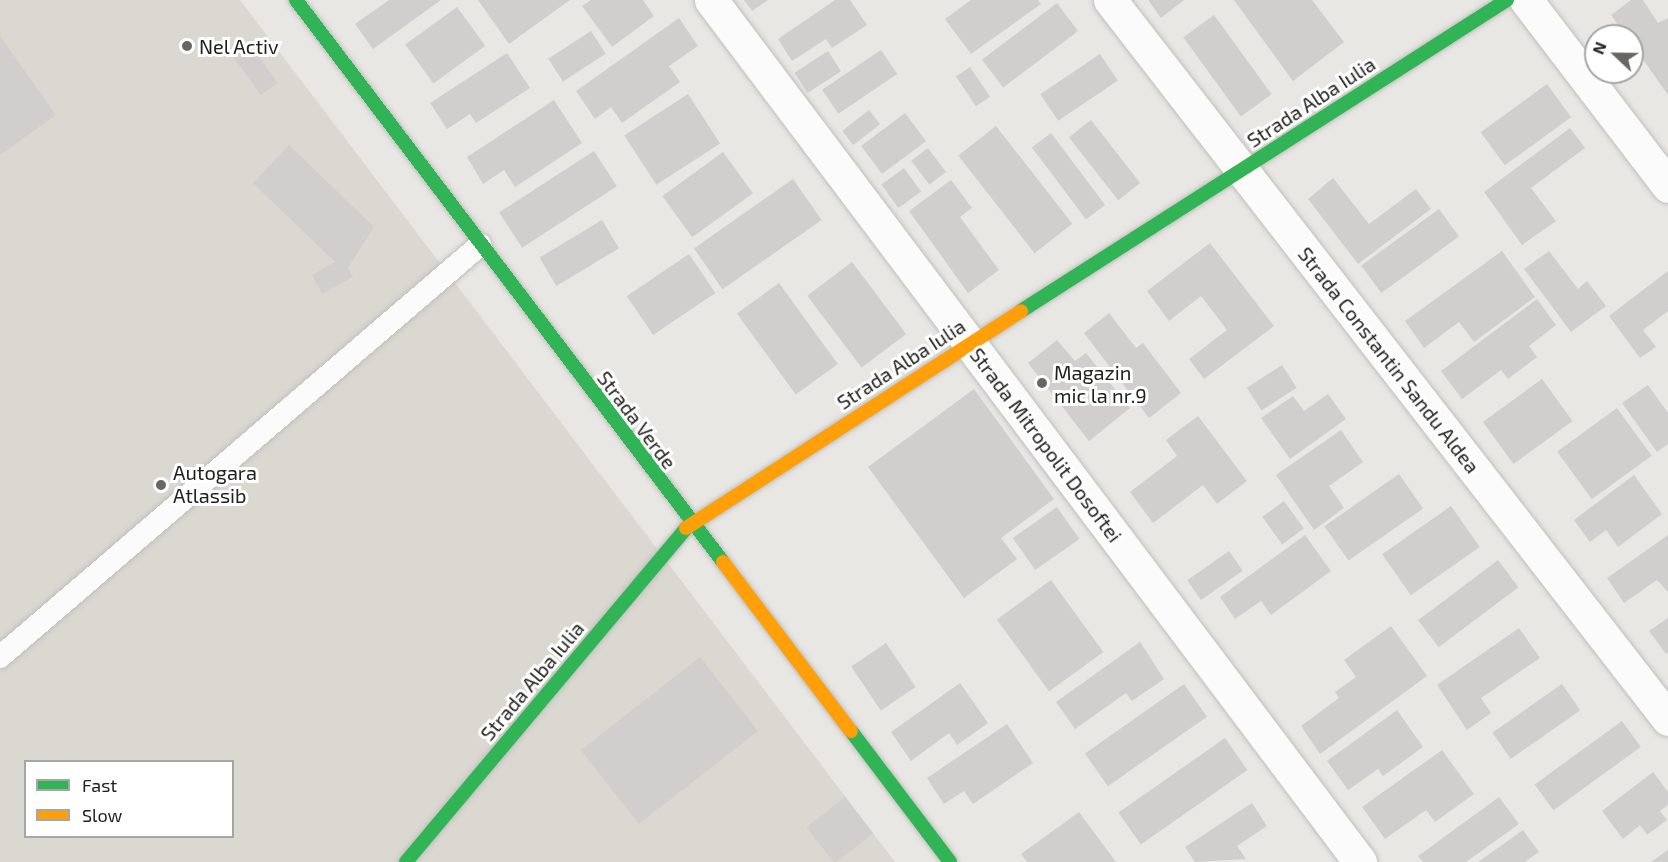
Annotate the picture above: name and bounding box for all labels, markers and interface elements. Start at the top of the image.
north arrow [1584,24,1644,84]
place label: Nel Activ [199,34,280,58]
marker: Nel Activ [180,39,194,53]
text: N [1588,39,1610,57]
street label: Strada Alba Iulia [1242,52,1380,152]
street label: Strada Constantin Sandu Aldea [1293,242,1485,478]
street label: Strada Alba Iulia [832,314,970,414]
street label: Strada Mitropolit Dosoftei [965,343,1127,547]
place label: Magazin mic la nr.9 [1054,360,1147,407]
street label: Strada Verde [592,366,682,474]
marker: Magazin mic la nr.9 [1035,376,1049,390]
place label: Autogara Atlassib [173,461,257,508]
marker: Autogara Atlassib [154,478,168,492]
street label: Strada Alba Iulia [475,616,589,746]
legend [24,760,234,838]
text: Fast [82,774,117,796]
text: Slow [82,804,122,826]

